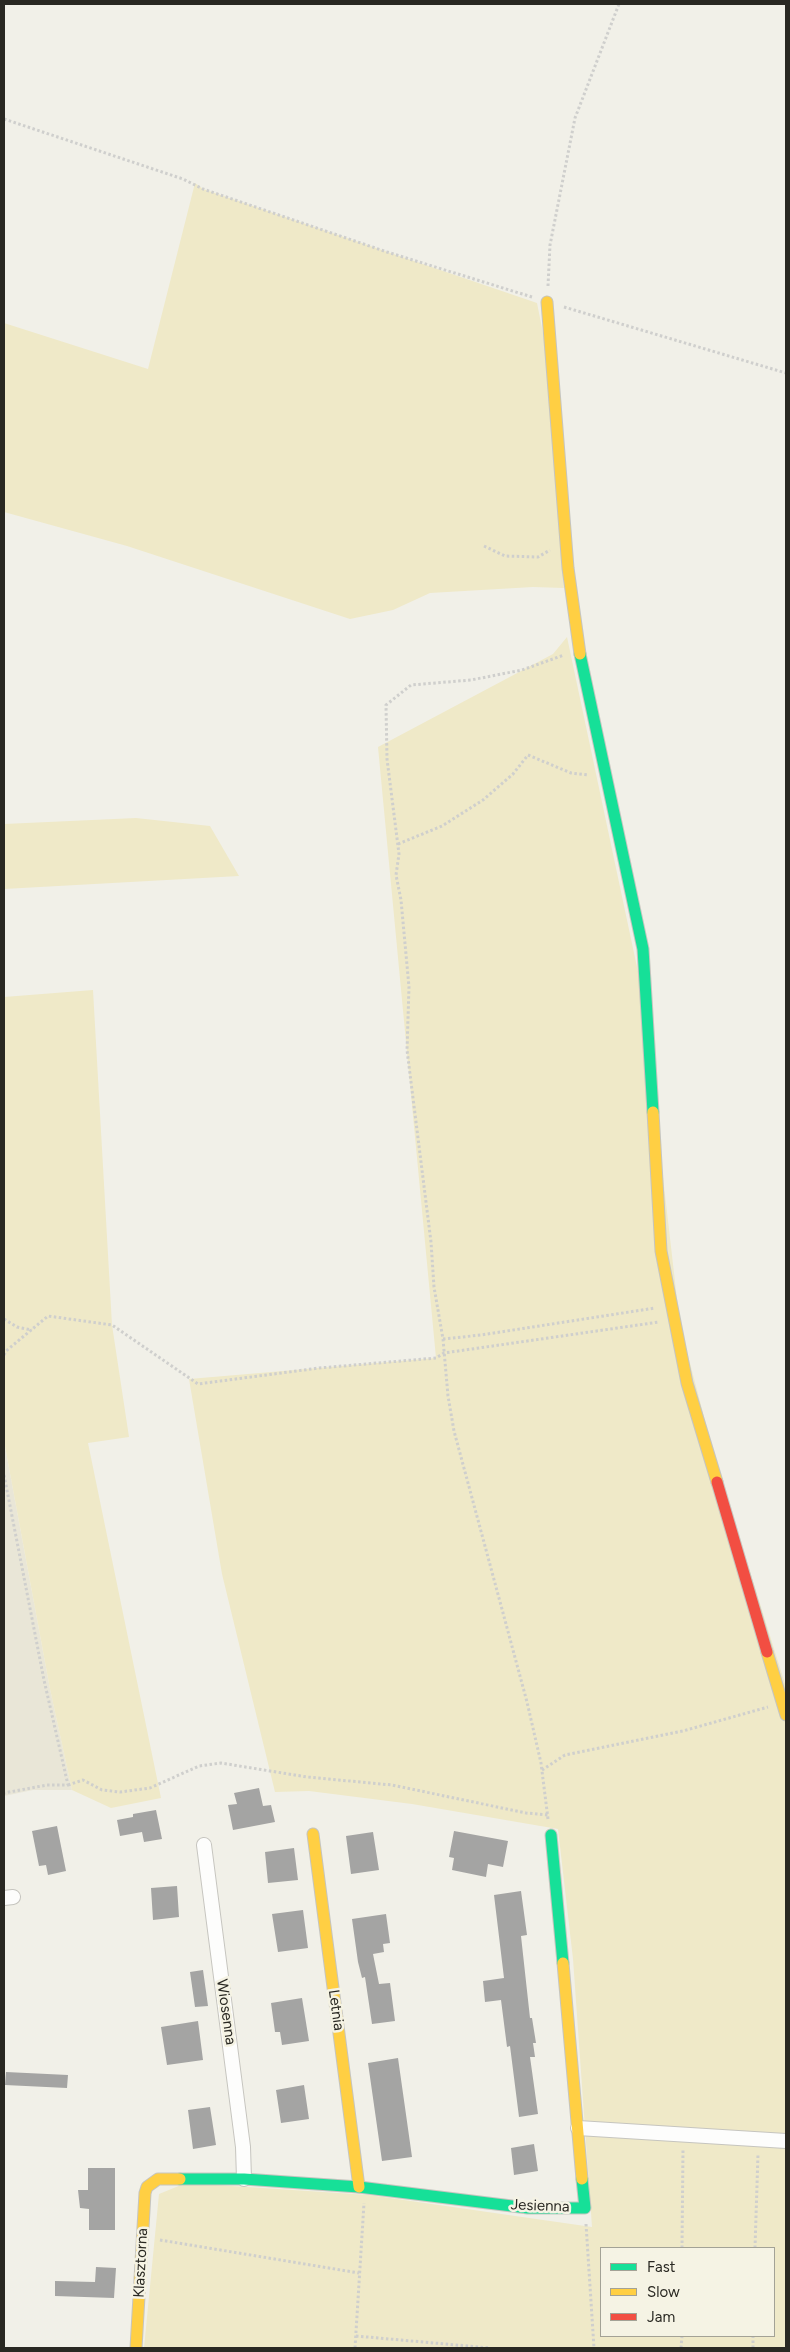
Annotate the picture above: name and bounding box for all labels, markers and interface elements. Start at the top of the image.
street label: Wiosenna [212,1978,240,2046]
street label: Letnia [324,1988,348,2032]
street label: Jesienna [510,2196,570,2216]
street label: Klasztorna [130,2228,152,2298]
legend [600,2247,775,2337]
text: Fast [647,2258,675,2276]
text: Slow [647,2283,680,2301]
text: Jam [647,2308,675,2326]

